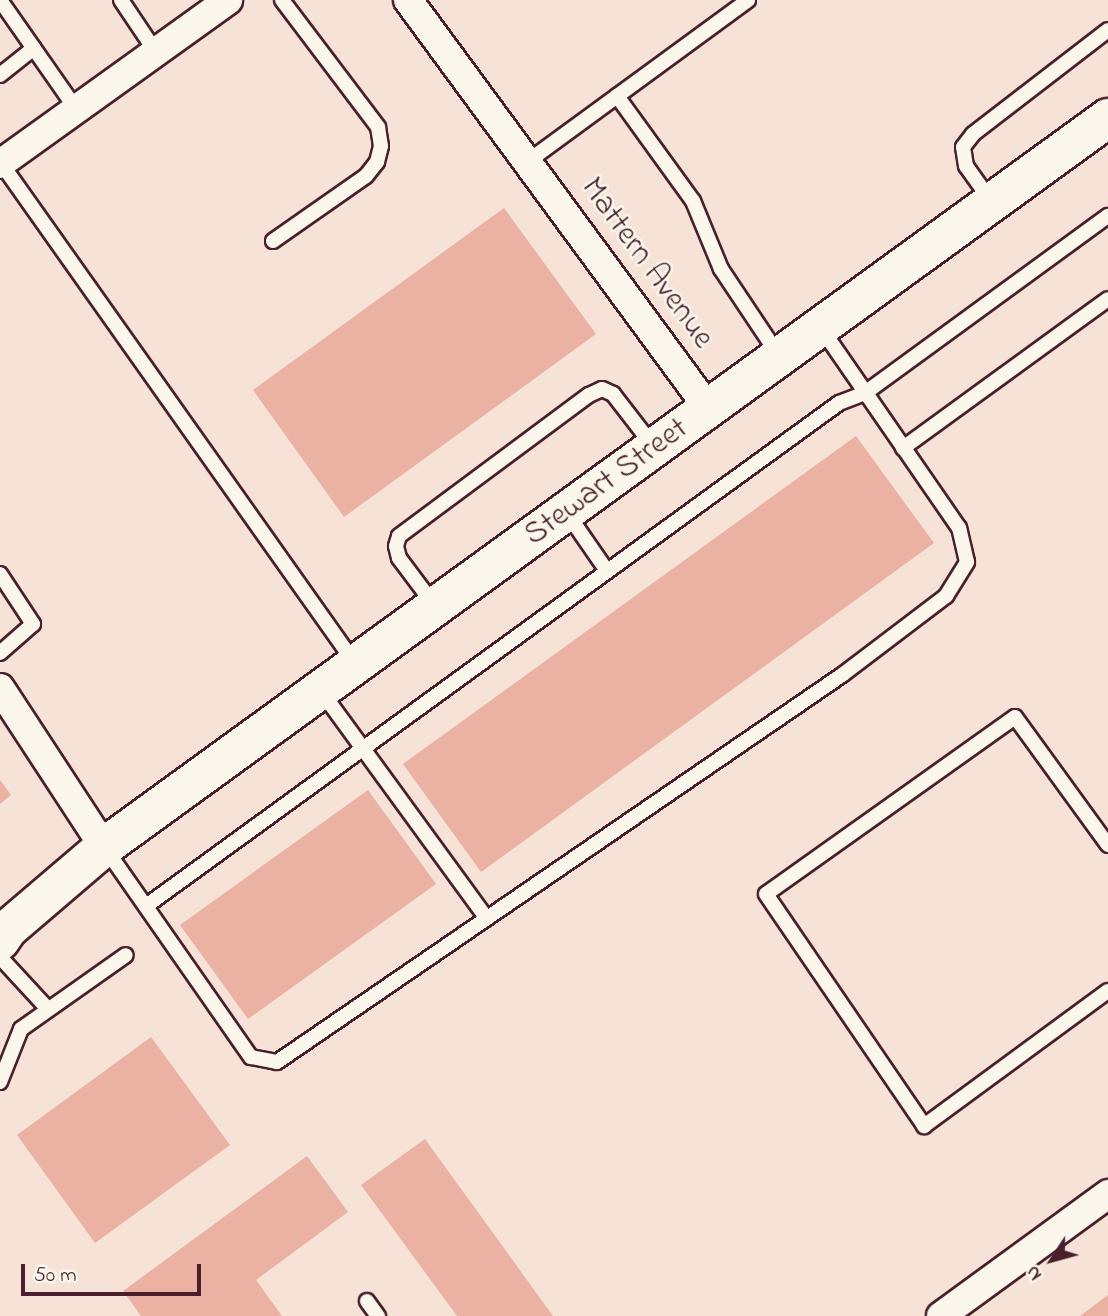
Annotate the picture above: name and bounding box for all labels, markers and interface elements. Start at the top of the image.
street label: Mattern Avenue [571,171,721,357]
street label: Stewart Street [518,411,696,555]
north arrow [1017,1225,1087,1295]
scale bar [24,1250,205,1294]
text: N [1020,1260,1049,1286]
text: 50 m [34,1261,77,1291]

